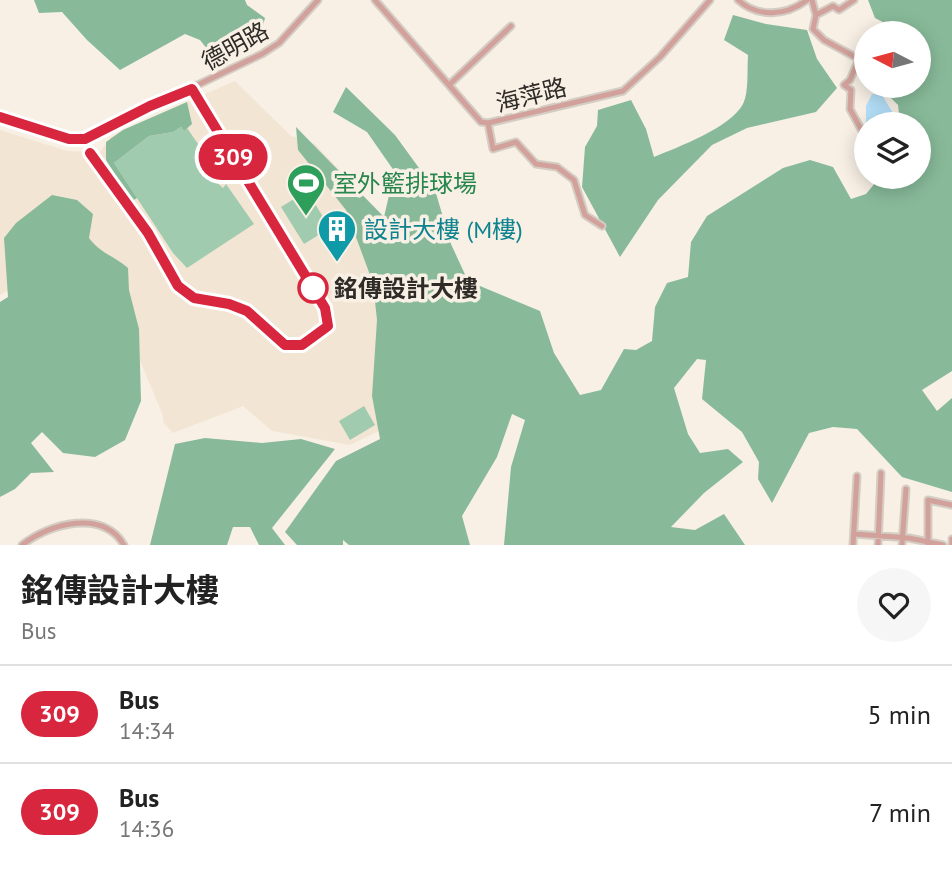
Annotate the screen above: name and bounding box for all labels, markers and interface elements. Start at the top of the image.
street label: 德明路 [196,15,274,77]
north arrow [854,21,931,98]
map controls [854,21,931,189]
street label: 海萍路 [492,71,570,119]
button: layers [854,112,931,189]
line badge: 309 [193,134,273,180]
text: 309 [213,141,253,172]
sports icon: 室外籃排球場 [285,162,327,217]
place label: 室外籃排球場 [333,168,477,199]
building icon: 設計大樓 (M樓) [316,208,358,263]
place label: 設計大樓 (M樓) [364,214,523,245]
marker: 銘傳設計大樓 [298,273,328,303]
place label: 銘傳設計大樓 [334,273,478,304]
text: 銘傳設計大樓 [21,568,219,611]
button: heart [857,568,931,642]
text: Bus [21,616,57,645]
text: Bus [119,683,159,716]
text: 309 [39,698,80,729]
text: 5 min [868,698,931,731]
text: 14:34 [119,716,174,745]
text: Bus [119,781,159,814]
text: 309 [39,796,80,827]
text: 7 min [869,796,931,829]
text: 14:36 [119,814,174,843]

